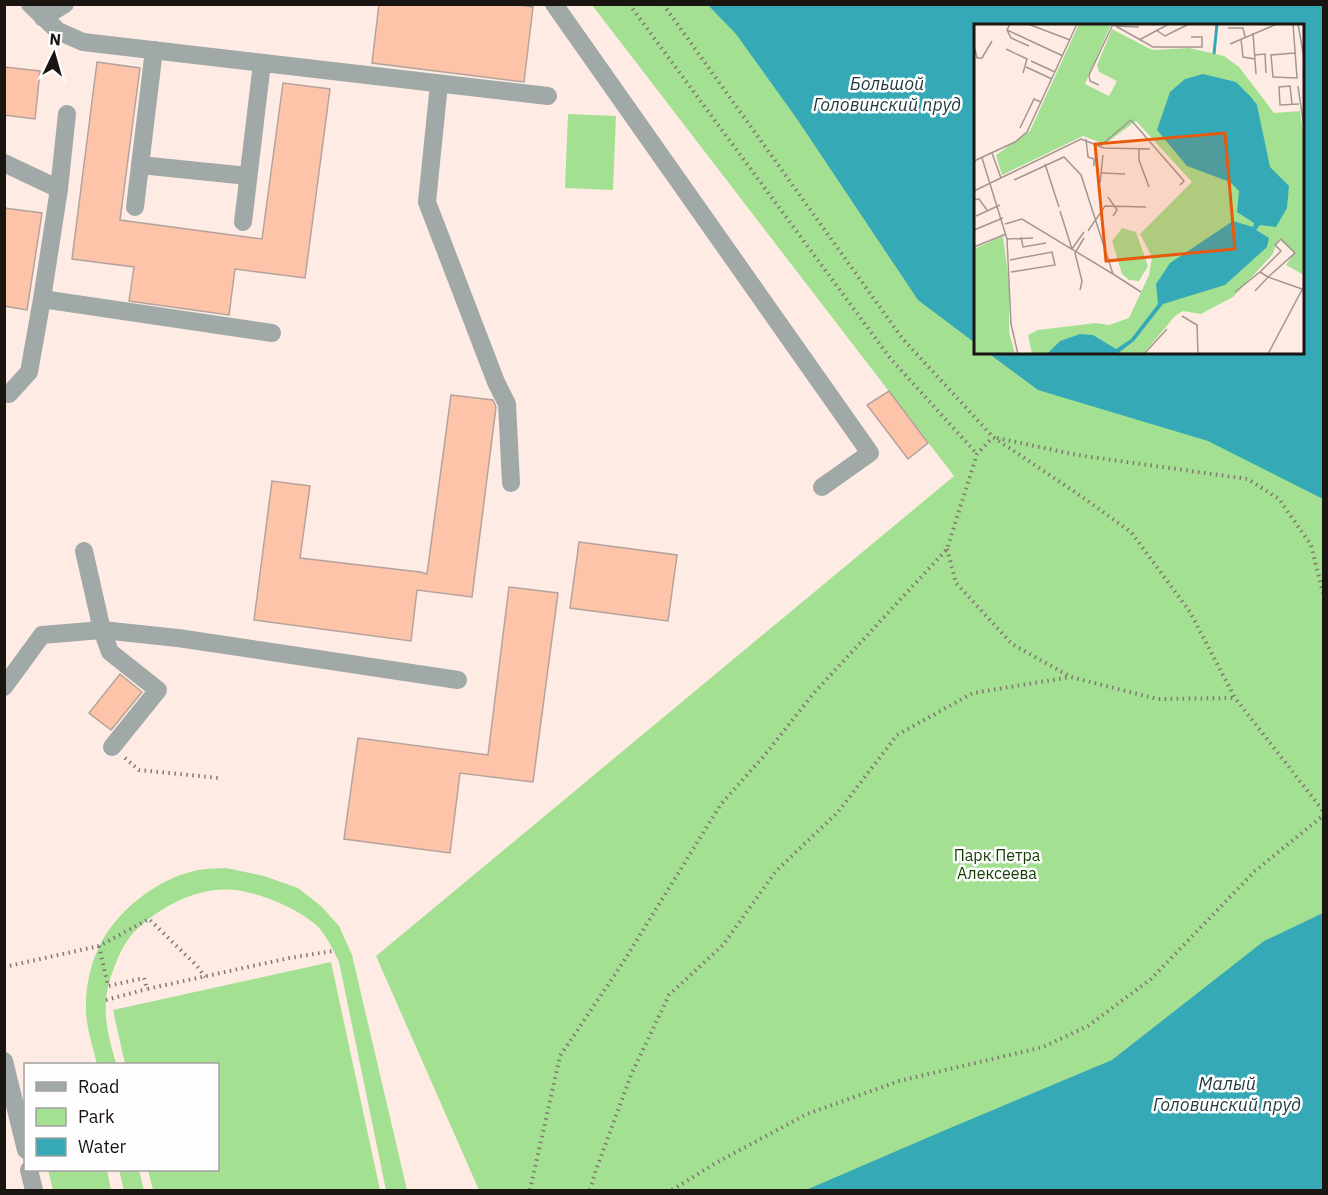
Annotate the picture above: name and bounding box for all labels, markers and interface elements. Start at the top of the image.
north arrow [24,24,84,84]
inset map [974,24,1304,354]
text: N [49,29,62,50]
water label: Большой Головинский пруд [813,72,961,116]
park label: Парк Петра Алексеева [954,845,1041,883]
legend [24,1063,219,1171]
water label: Малый Головинский пруд [1153,1072,1301,1116]
text: Road [78,1075,119,1098]
text: Park [78,1105,115,1128]
text: Water [78,1135,127,1158]

